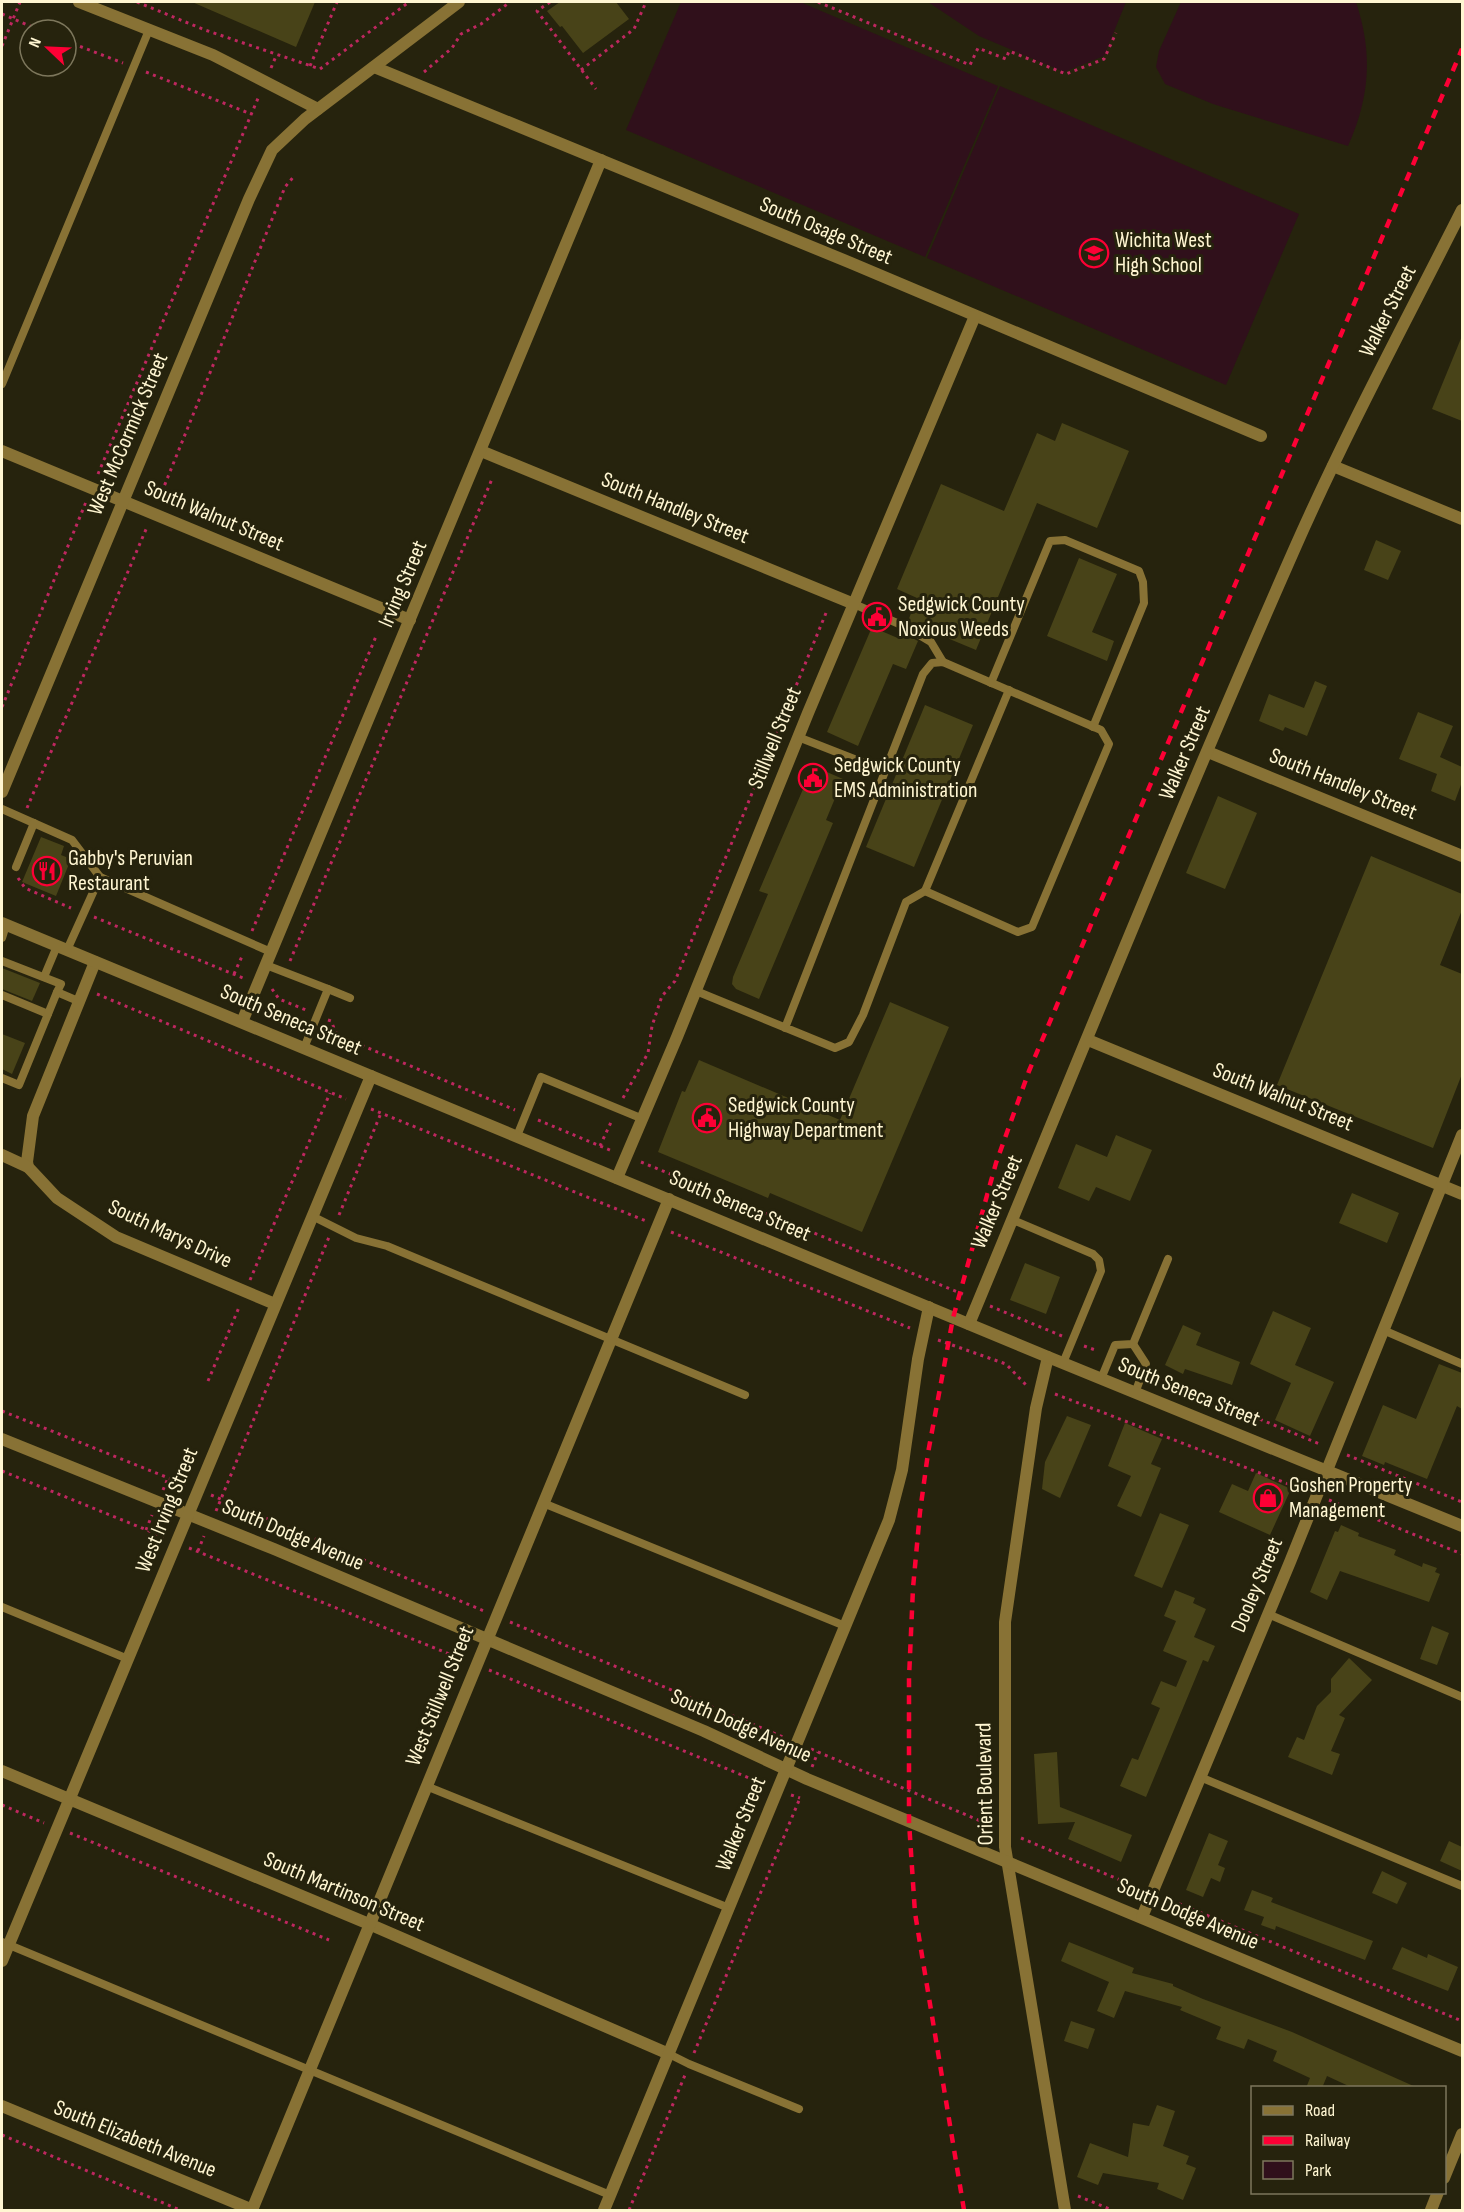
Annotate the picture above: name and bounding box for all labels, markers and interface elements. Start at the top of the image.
north arrow [18,18,78,78]
text: N [25,35,46,50]
street label: South Osage Street [755,191,897,271]
place label: Wichita West High School [1115,227,1212,279]
school or university icon: Wichita West High School [1078,237,1110,269]
street label: Walker Street [1353,260,1423,361]
street label: West McCormick Street [82,348,175,519]
street label: South Handley Street [597,466,753,550]
street label: South Walnut Street [140,474,288,558]
street label: Irving Street [373,536,433,631]
place label: Sedgwick County Noxious Weeds [898,591,1025,643]
public building icon: Sedgwick County Noxious Weeds [861,601,893,633]
street label: Stillwell Street [742,683,808,793]
street label: Walker Street [1153,702,1217,804]
street label: South Handley Street [1265,742,1421,826]
place label: Sedgwick County EMS Administration [834,752,977,804]
public building icon: Sedgwick County EMS Administration [797,762,829,794]
place label: Gabby's Peruvian Restaurant [68,845,193,897]
restaurant icon: Gabby's Peruvian Restaurant [31,855,63,887]
street label: South Seneca Street [216,978,366,1062]
street label: South Walnut Street [1209,1057,1357,1138]
place label: Sedgwick County Highway Department [728,1092,884,1144]
public building icon: Sedgwick County Highway Department [691,1102,723,1134]
street label: Walker Street [965,1151,1029,1253]
street label: South Seneca Street [665,1164,815,1248]
street label: South Marys Drive [104,1194,236,1274]
street label: South Seneca Street [1114,1351,1264,1433]
street label: West Irving Street [130,1443,204,1577]
place label: Goshen Property Management [1289,1472,1413,1524]
shop icon: Goshen Property Management [1252,1482,1284,1514]
street label: South Dodge Avenue [218,1493,368,1577]
street label: Dooley Street [1225,1533,1289,1636]
street label: West Stillwell Street [400,1622,480,1770]
street label: South Dodge Avenue [666,1683,816,1769]
street label: Orient Boulevard [970,1722,1000,1846]
street label: Walker Street [710,1773,772,1875]
street label: South Martinson Street [260,1846,429,1938]
street label: South Dodge Avenue [1113,1872,1263,1956]
legend [1251,2086,1446,2194]
street label: South Elizabeth Avenue [50,2094,220,2184]
text: Road [1305,2100,1335,2121]
text: Railway [1305,2130,1350,2151]
text: Park [1305,2160,1331,2181]

